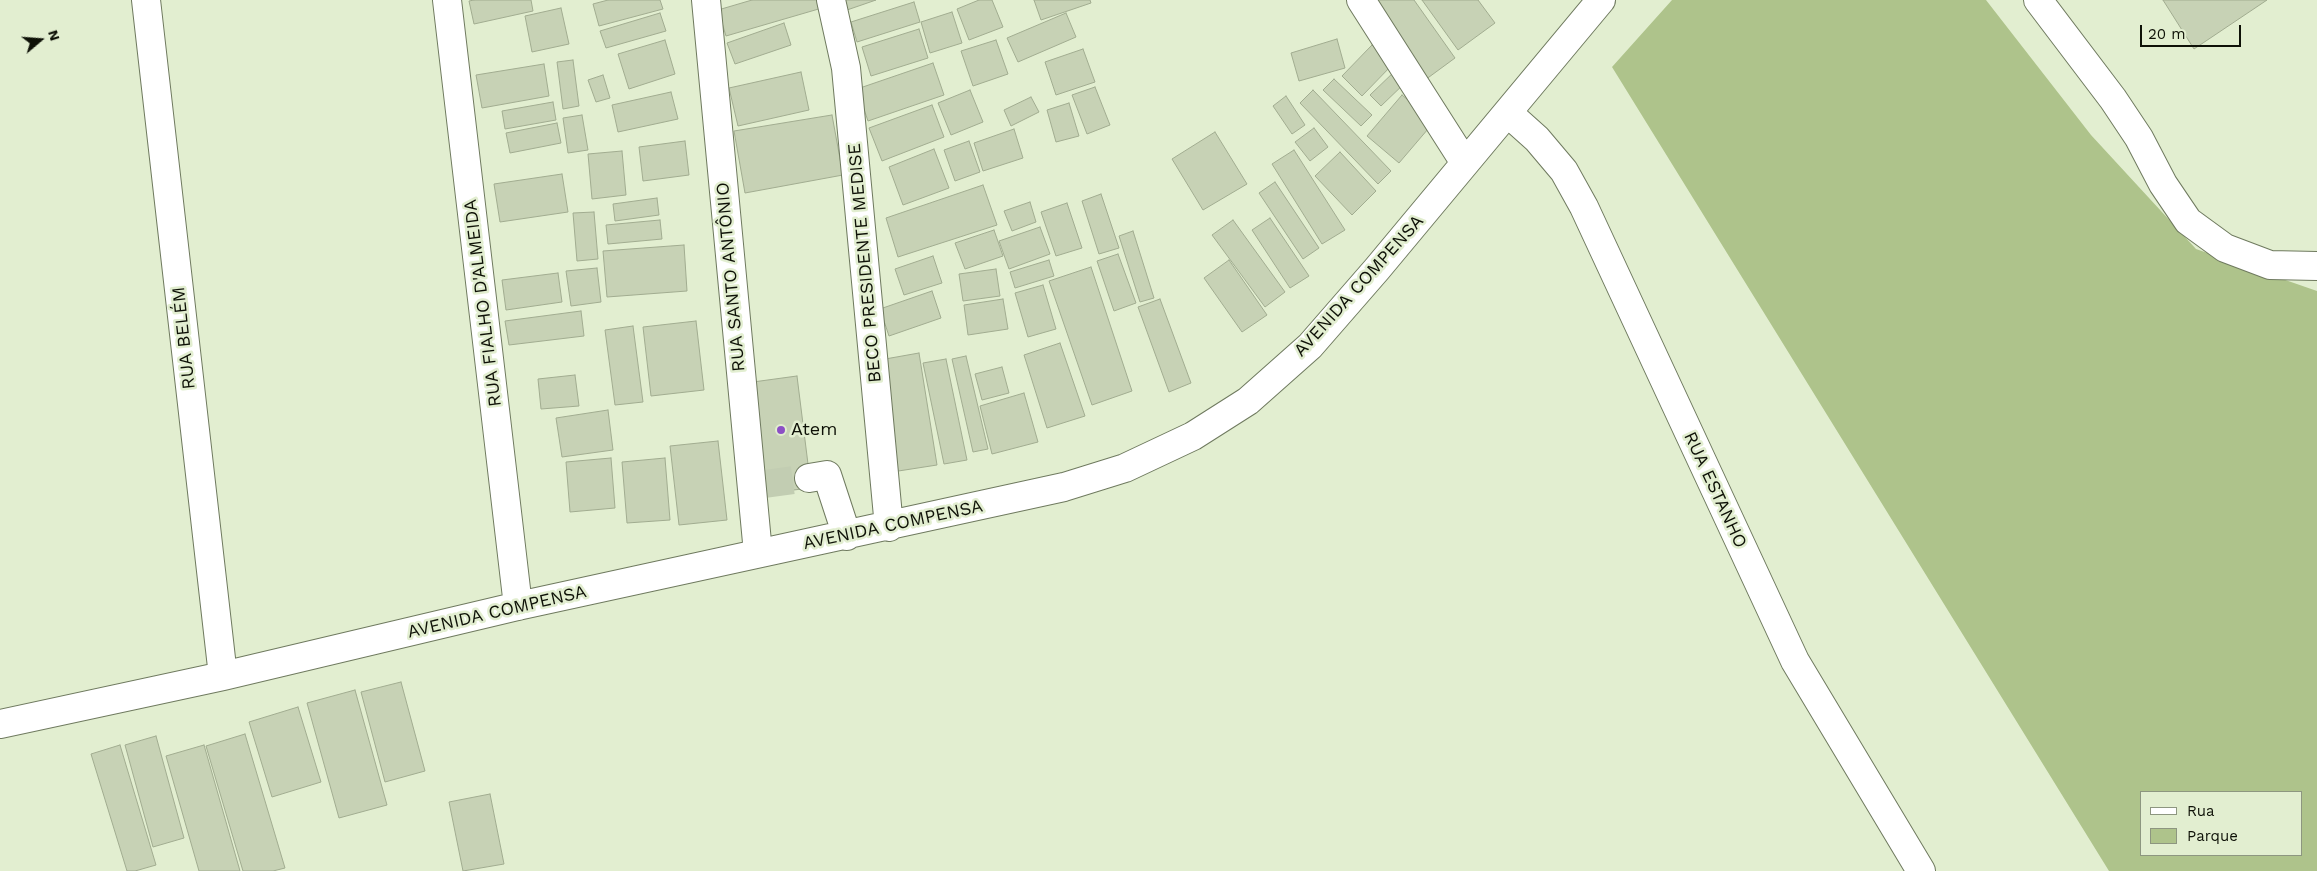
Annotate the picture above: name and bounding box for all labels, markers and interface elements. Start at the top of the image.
north arrow [15,15,65,65]
scale bar [2142,15,2243,47]
text: 20 m [2148,25,2186,43]
text: N [45,28,63,43]
street label: BECO PRESIDENTE MEDISE [844,142,886,384]
street label: RUA SANTO ANTÔNIO [712,181,750,373]
street label: RUA FIALHO D'ALMEIDA [460,198,506,408]
street label: AVENIDA COMPENSA [1290,211,1428,361]
street label: RUA BELÉM [168,286,200,390]
place label: Atem [791,419,837,441]
marker: Atem [775,424,787,436]
street label: RUA ESTANHO [1679,428,1751,552]
street label: AVENIDA COMPENSA [801,495,985,555]
street label: AVENIDA COMPENSA [405,581,589,643]
legend [2140,791,2302,856]
text: Rua [2187,802,2215,820]
text: Parque [2187,827,2238,845]

